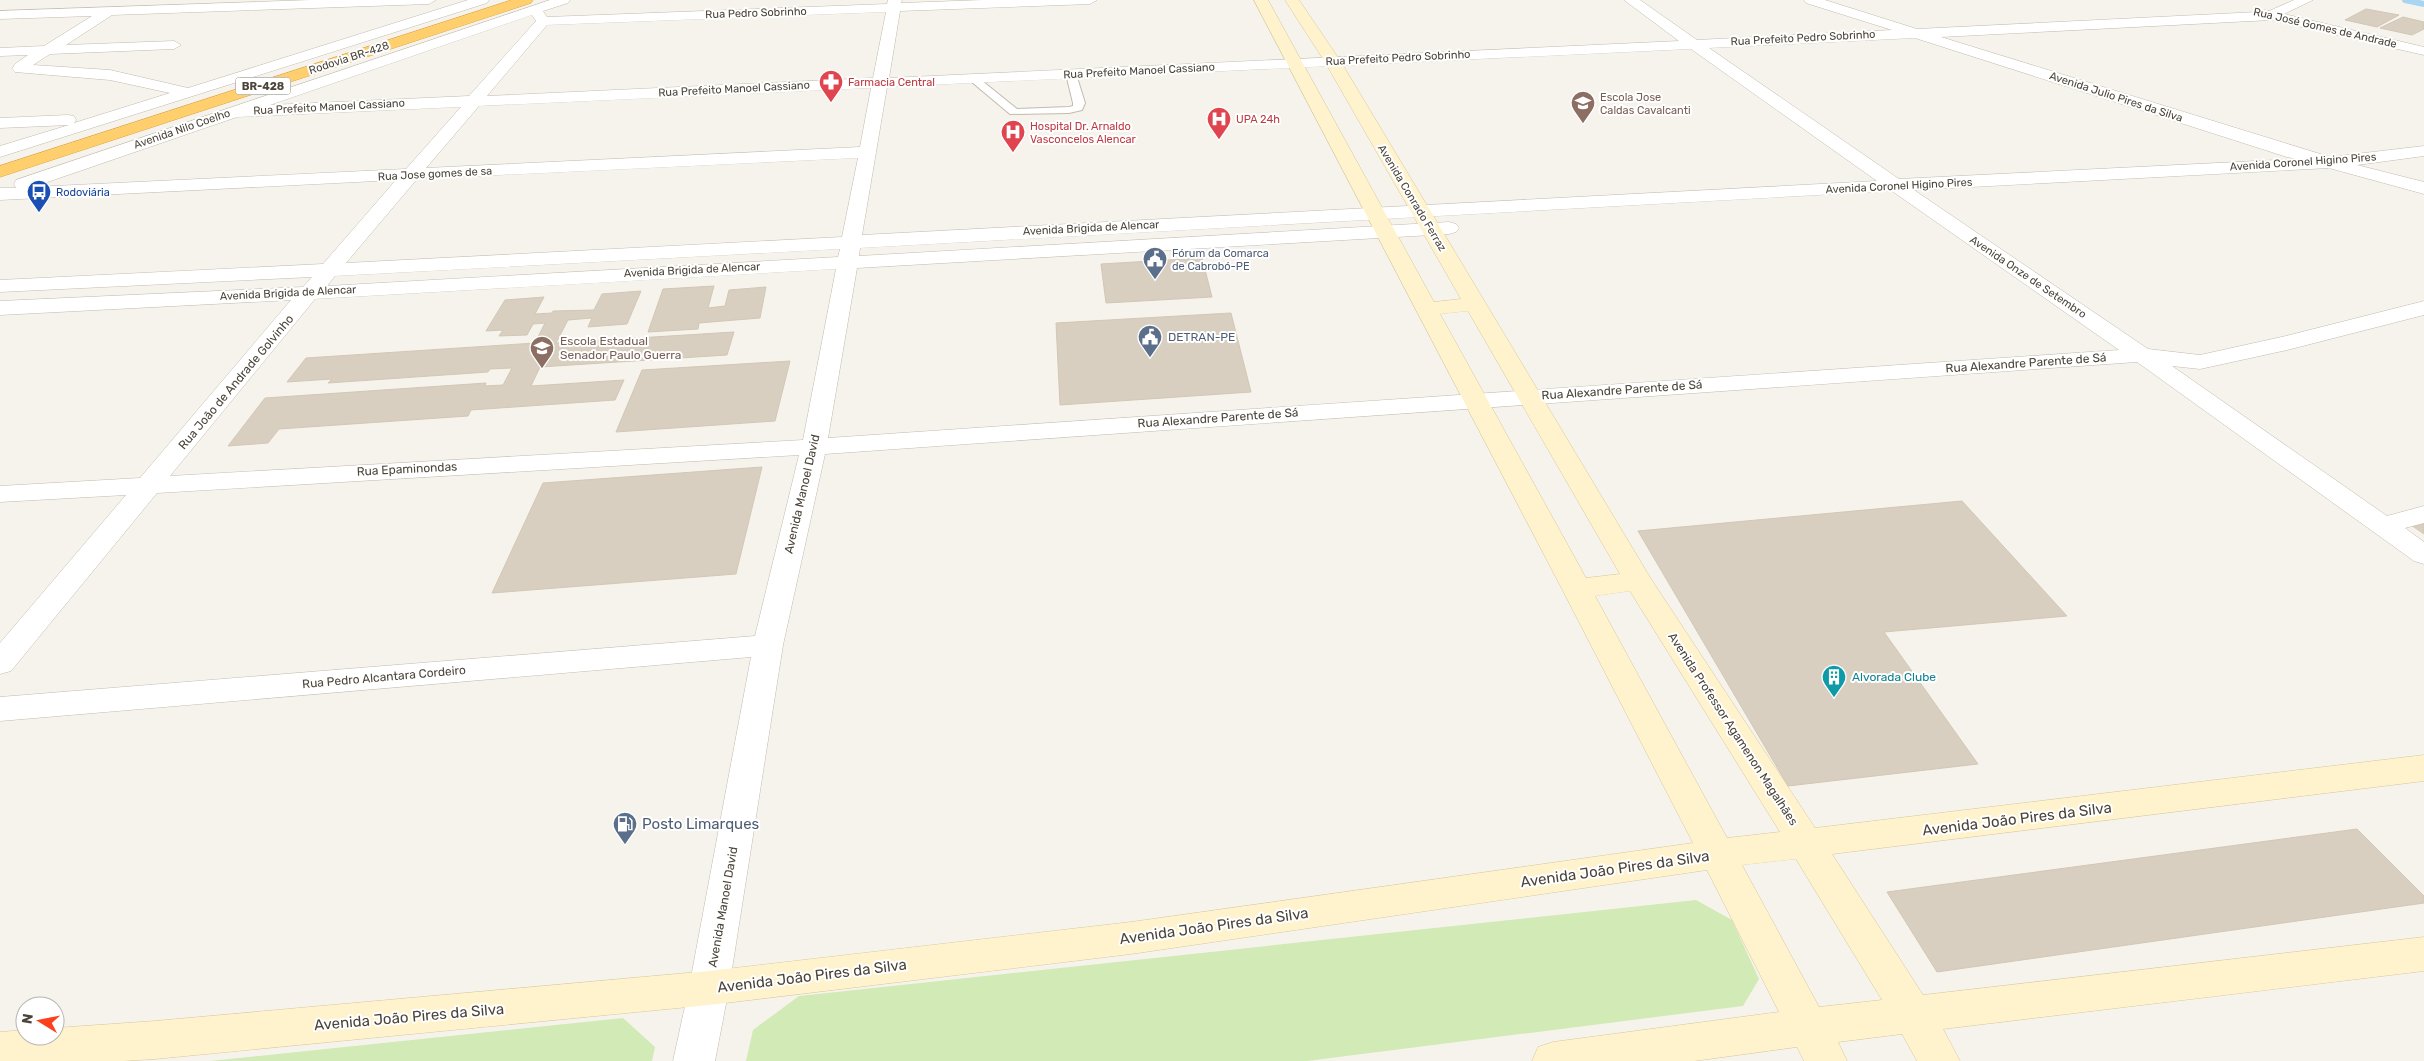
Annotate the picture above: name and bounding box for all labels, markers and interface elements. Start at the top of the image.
street label: Rua Pedro Sobrinho [705,5,807,21]
street label: Rua José Gomes de Andrade [2252,5,2398,51]
street label: Rua Prefeito Pedro Sobrinho [1730,28,1876,48]
street label: Rodovia BR-428 [307,39,391,77]
street label: Rua Prefeito Pedro Sobrinho [1325,48,1471,68]
street label: Rua Prefeito Manoel Cassiano [1063,61,1215,81]
pharmacy icon: Farmacia Central [818,69,844,103]
street label: Avenida Julio Pires da Silva [2048,69,2184,125]
place label: Farmacia Central [848,76,935,89]
road number: BR-428 [236,78,290,94]
street label: Rua Prefeito Manoel Cassiano [658,79,810,99]
school or university icon: Escola Jose Caldas Cavalcanti [1570,90,1596,124]
place label: Escola Jose Caldas Cavalcanti [1600,91,1691,117]
street label: Rua Prefeito Manoel Cassiano [253,97,405,117]
street label: Avenida Nilo Coelho [132,106,232,152]
hospital icon: UPA 24h [1206,106,1232,140]
place label: UPA 24h [1236,113,1280,126]
hospital icon: Hospital Dr. Arnaldo Vasconcelos Alencar [1000,119,1026,153]
place label: Hospital Dr. Arnaldo Vasconcelos Alencar [1030,120,1137,146]
street label: Avenida Conrado Ferraz [1375,142,1449,254]
street label: Avenida Coronel Higino Pires [2229,150,2377,174]
street label: Rua Jose gomes de sa [377,165,493,183]
street label: Avenida Coronel Higino Pires [1825,176,1973,196]
bus stop icon: Rodoviária [26,179,52,213]
place label: Rodoviária [56,186,110,199]
street label: Avenida Brigida de Alencar [1022,218,1160,238]
street label: Avenida Onze de Setembro [1967,233,2089,321]
public building icon: Fórum da Comarca de Cabrobó-PE [1142,246,1168,280]
place label: Fórum da Comarca de Cabrobó-PE [1172,247,1269,273]
street label: Avenida Brigida de Alencar [623,260,761,280]
street label: Avenida Brigida de Alencar [219,283,357,303]
street label: Rua João de Andrade Golvinho [176,312,297,452]
public building icon: DETRAN-PE [1137,324,1163,358]
place label: DETRAN-PE [1168,330,1235,344]
place label: Escola Estadual Senador Paulo Guerra [560,334,681,362]
school or university icon: Escola Estadual Senador Paulo Guerra [529,335,555,369]
street label: Rua Alexandre Parente de Sá [1945,350,2107,376]
street label: Rua Alexandre Parente de Sá [1541,377,1703,403]
street label: Rua Alexandre Parente de Sá [1137,405,1299,431]
street label: Avenida Manoel David [781,433,823,555]
street label: Rua Epaminondas [356,459,458,479]
street label: Avenida Professor Agamenon Magalhães [1665,630,1801,828]
street label: Rua Pedro Alcantara Cordeiro [302,663,467,691]
building icon: Alvorada Clube [1821,664,1847,698]
place label: Alvorada Clube [1852,670,1936,684]
street label: Avenida João Pires da Silva [1921,798,2113,840]
fuel station icon: Posto Limarques [612,811,638,845]
place label: Posto Limarques [642,815,760,833]
street label: Avenida Manoel David [706,846,740,968]
street label: Avenida João Pires da Silva [1519,847,1711,891]
street label: Avenida João Pires da Silva [1118,904,1310,948]
street label: Avenida João Pires da Silva [716,955,908,997]
north arrow [15,996,65,1046]
street label: Avenida João Pires da Silva [313,1000,505,1034]
text: N [18,1012,37,1025]

